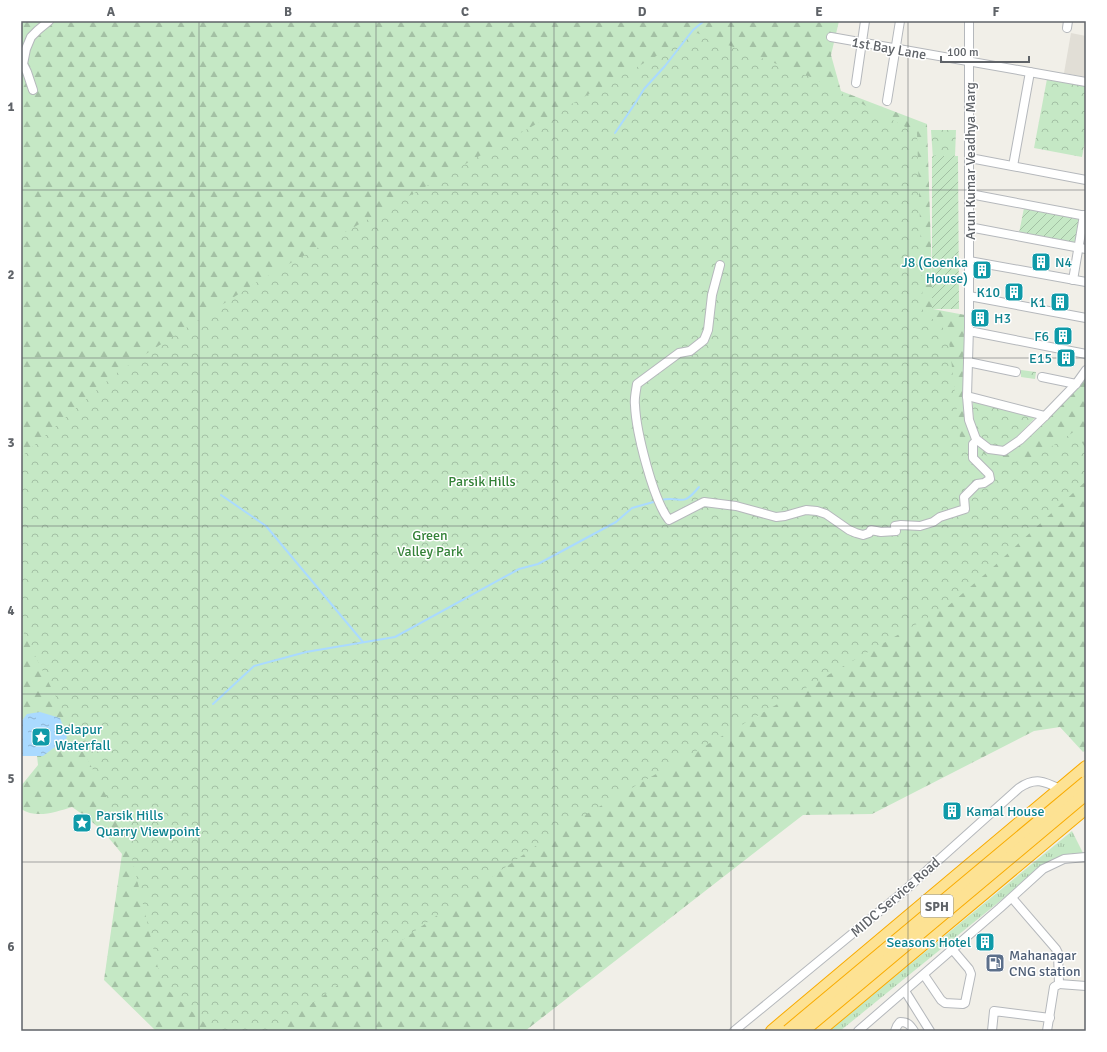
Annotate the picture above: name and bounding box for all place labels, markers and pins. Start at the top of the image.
building icon: N4 [1030,251,1052,273]
place label: J8 (Goenka House) [901,254,968,287]
place label: N4 [1055,254,1073,271]
building icon: J8 (Goenka House) [971,259,993,281]
building icon: K10 [1003,281,1025,303]
place label: K10 [977,284,1000,301]
building icon: K1 [1049,291,1071,313]
place label: K1 [1030,294,1046,311]
building icon: H3 [969,307,991,329]
place label: H3 [994,310,1011,327]
building icon: F6 [1052,325,1074,347]
place label: F6 [1034,328,1049,345]
building icon: E15 [1055,347,1077,369]
place label: E15 [1029,350,1052,367]
place label: Belapur Waterfall [55,721,111,754]
place icon: Belapur Waterfall [30,726,52,748]
building icon: Kamal House [941,800,963,822]
place label: Kamal House [966,803,1044,820]
place label: Parsik Hills Quarry Viewpoint [96,807,200,840]
place icon: Parsik Hills Quarry Viewpoint [71,812,93,834]
building icon: Seasons Hotel [974,931,996,953]
place label: Seasons Hotel [886,934,971,951]
place label: Mahanagar CNG station [1009,947,1081,980]
fuel station icon: Mahanagar CNG station [984,952,1006,974]

